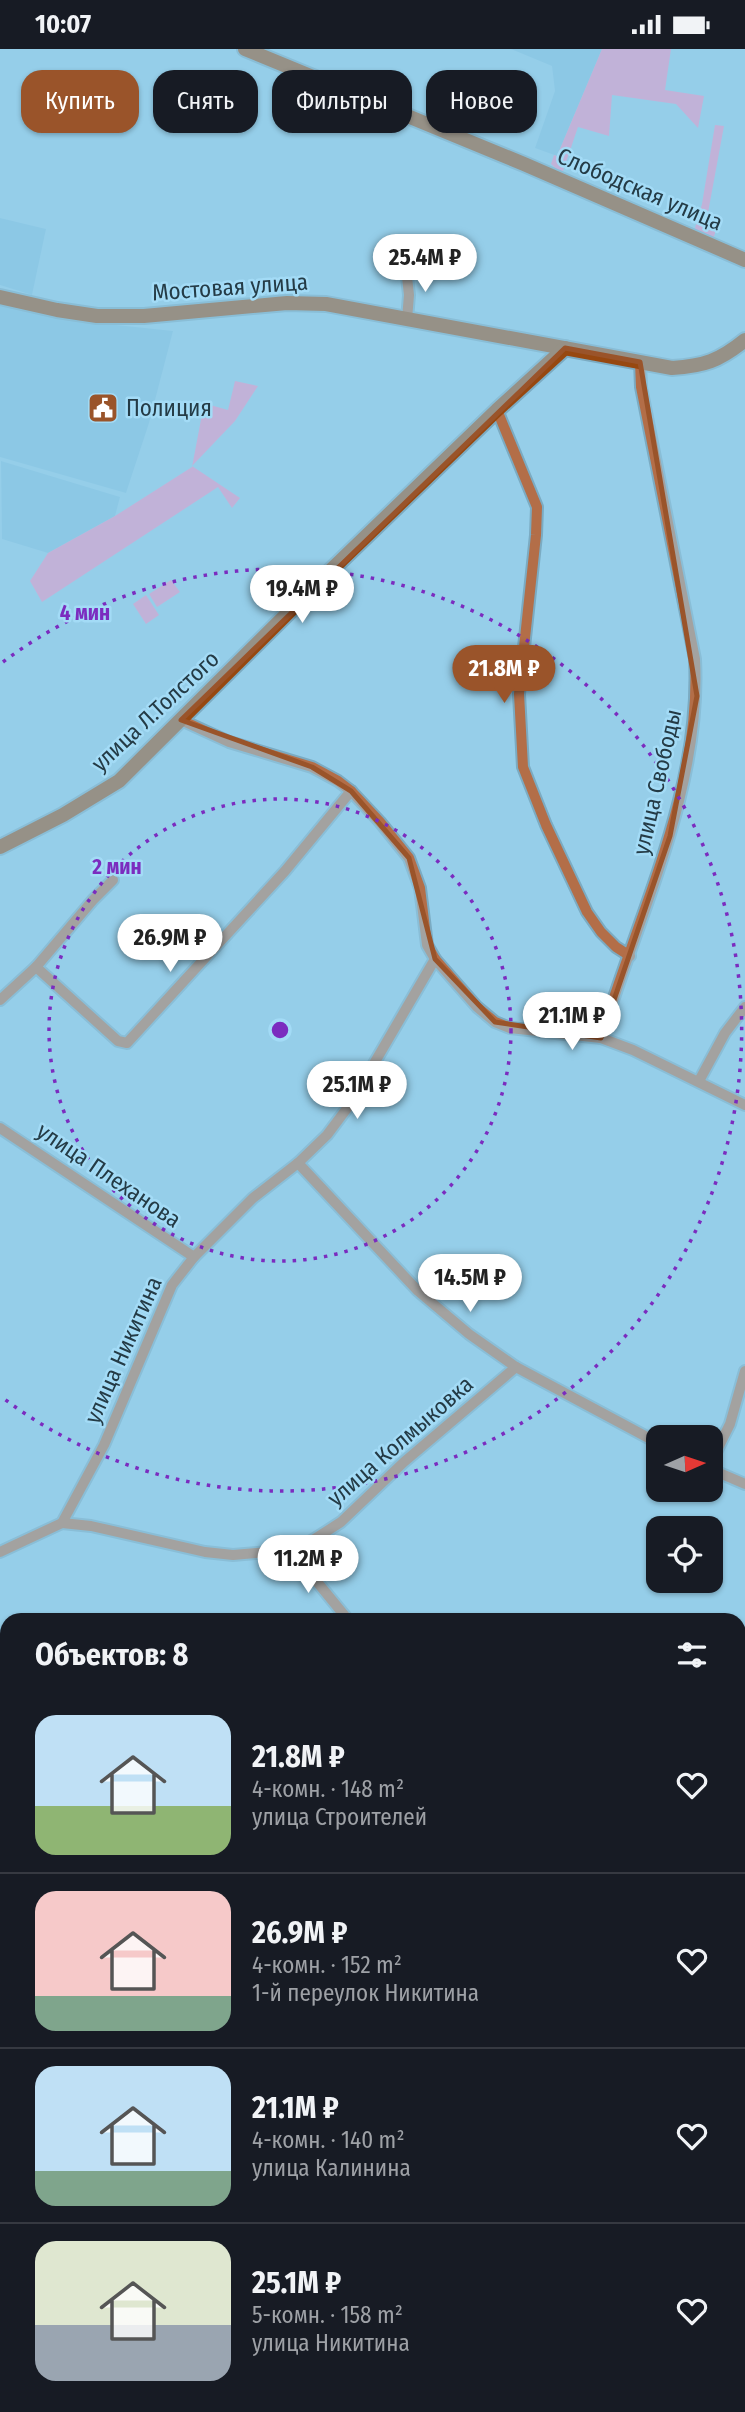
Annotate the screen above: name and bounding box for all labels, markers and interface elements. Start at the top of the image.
text: 10:07 [35,9,91,40]
chip: Купить [21,70,139,133]
chip: Снять [153,70,258,133]
chip: Фильтры [272,70,412,133]
chip: Новое [426,70,537,133]
street label: Слободская улица [553,142,727,236]
pin: 25.4M ₽ [360,235,490,294]
text: 25.4M ₽ [389,243,461,271]
street label: Мостовая улица [151,268,309,306]
public building icon: Полиция [86,391,120,425]
place label: Полиция [126,394,212,422]
pin: 19.4M ₽ [237,565,367,625]
text: 19.4M ₽ [266,574,338,602]
text: 4 мин [60,600,110,626]
street label: улица Л.Толстого [85,645,225,777]
pin: 21.8M ₽ [439,645,569,705]
text: 21.8M ₽ [468,654,540,682]
street label: улица Свободы [627,706,687,858]
text: 2 мин [91,854,142,880]
pin: 26.9M ₽ [105,915,235,974]
text: 26.9M ₽ [133,923,207,951]
pin: 21.1M ₽ [507,993,637,1052]
text: 21.1M ₽ [539,1001,605,1029]
centre of rings [268,1018,292,1042]
pin: 25.1M ₽ [292,1061,422,1121]
text: 25.1M ₽ [323,1070,391,1098]
street label: улица Плеханова [32,1116,186,1234]
pin: 14.5M ₽ [405,1255,535,1314]
text: 14.5M ₽ [434,1263,506,1291]
street label: улица Никитина [78,1272,168,1428]
street label: улица Колмыковка [321,1370,479,1512]
north arrow [646,1425,723,1501]
map controls [646,1425,723,1593]
button: locate [646,1516,723,1593]
pin: 11.2M ₽ [243,1535,373,1595]
text: 11.2M ₽ [274,1544,342,1572]
icon: filters [673,1636,711,1674]
text: Объектов: 8 [35,1637,188,1673]
text: 21.8M ₽ [252,1739,345,1775]
icon: home [91,1743,175,1827]
icon: heart [673,1766,711,1804]
text: 4-комн. · 148 m² [252,1775,404,1803]
text: улица Строителей [252,1803,427,1831]
text: 26.9M ₽ [252,1915,347,1951]
icon: home [91,1919,175,2003]
icon: heart [673,1942,711,1980]
text: 4-комн. · 152 m² [252,1951,402,1979]
text: 1-й переулок Никитина [252,1979,479,2007]
text: 21.1M ₽ [252,2090,339,2126]
icon: home [91,2094,175,2178]
icon: heart [673,2117,711,2155]
text: 4-комн. · 140 m² [252,2126,405,2154]
text: улица Калинина [252,2154,411,2182]
text: 25.1M ₽ [252,2265,341,2301]
icon: home [91,2269,175,2353]
icon: heart [673,2292,711,2330]
text: 5-комн. · 158 m² [252,2301,403,2329]
text: улица Никитина [252,2329,410,2357]

